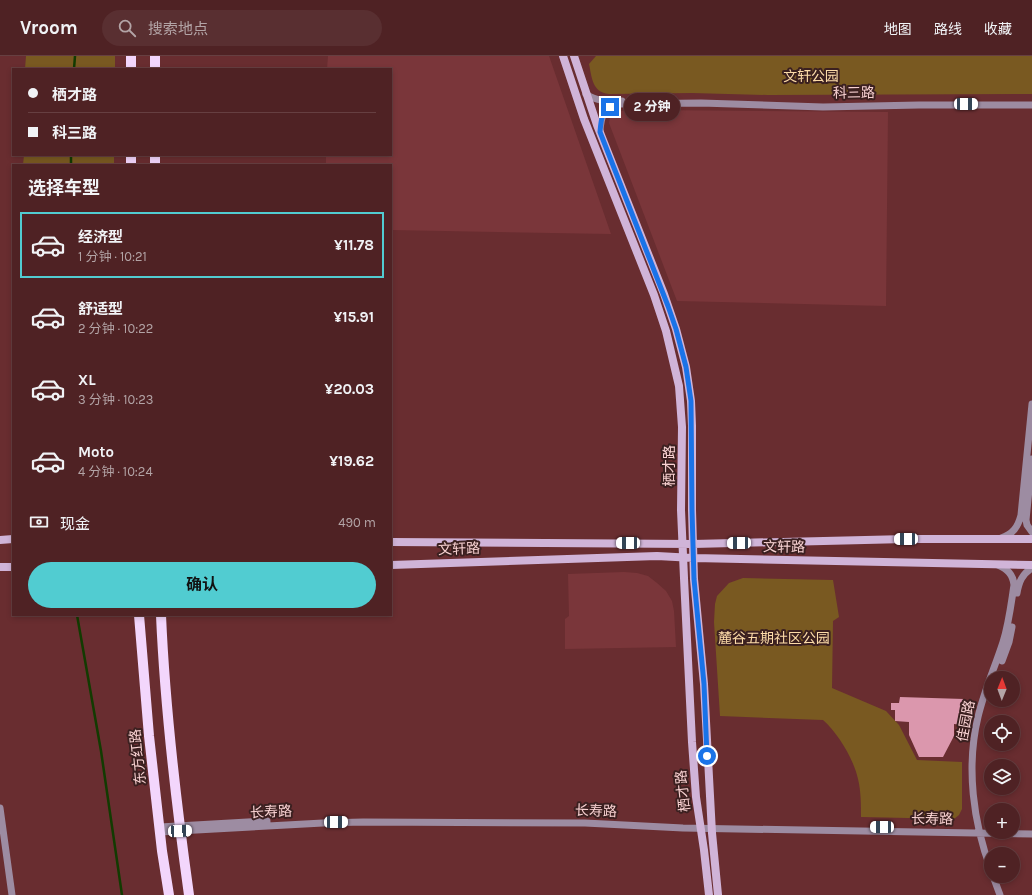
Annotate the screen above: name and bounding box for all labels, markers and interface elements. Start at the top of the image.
search box [102,10,382,46]
text: Vroom [20,17,78,39]
icon: search [116,17,138,39]
text: 搜索地点 [148,20,208,38]
text: 地图 [884,21,912,38]
text: 路线 [934,21,962,38]
text: 收藏 [984,21,1012,38]
park label: 文轩公园 [783,68,839,85]
street label: 科三路 [833,84,875,102]
text: 栖才路 [52,86,97,104]
callout: 2 分钟 [624,93,680,121]
route end [601,98,619,116]
car [954,98,978,110]
text: 2 分钟 [633,99,671,114]
text: 科三路 [52,124,97,142]
text: 选择车型 [28,177,100,199]
icon: car [30,227,66,263]
text: 经济型 [78,228,123,246]
text: ¥11.78 [334,236,374,254]
text: 1 分钟 · 10:21 [78,249,147,264]
icon: car [30,299,66,335]
text: 舒适型 [78,300,123,318]
text: ¥15.91 [333,308,374,326]
text: 2 分钟 · 10:22 [78,321,153,336]
icon: car [30,371,66,407]
text: XL [78,371,96,389]
text: ¥20.03 [325,380,374,398]
text: 3 分钟 · 10:23 [78,392,153,407]
icon: car [30,443,66,479]
text: Moto [78,443,114,461]
street label: 栖才路 [661,445,678,487]
text: ¥19.62 [329,452,374,470]
text: 4 分钟 · 10:24 [78,464,153,479]
icon: cash [28,511,50,533]
text: 现金 [60,515,90,533]
text: 490 m [338,515,376,530]
car [894,533,918,545]
car [616,537,640,549]
car [727,537,751,549]
street label: 文轩路 [763,538,805,556]
street label: 文轩路 [438,540,480,558]
button: 确认 [28,562,376,608]
park label: 麓谷五期社区公园 [718,630,830,647]
north arrow [984,671,1020,707]
map controls [984,671,1020,883]
street label: 佳园路 [954,699,978,743]
button: locate [984,715,1020,751]
street label: 东方红路 [127,728,149,786]
route start [698,747,716,765]
button: layers [984,759,1020,795]
street label: 栖才路 [672,769,694,813]
street label: 长寿路 [250,802,292,822]
street label: 长寿路 [575,802,617,820]
button: + [984,803,1020,839]
street label: 长寿路 [911,810,953,828]
car [324,816,348,828]
car [870,821,894,833]
car [168,824,192,838]
button: − [984,847,1020,883]

